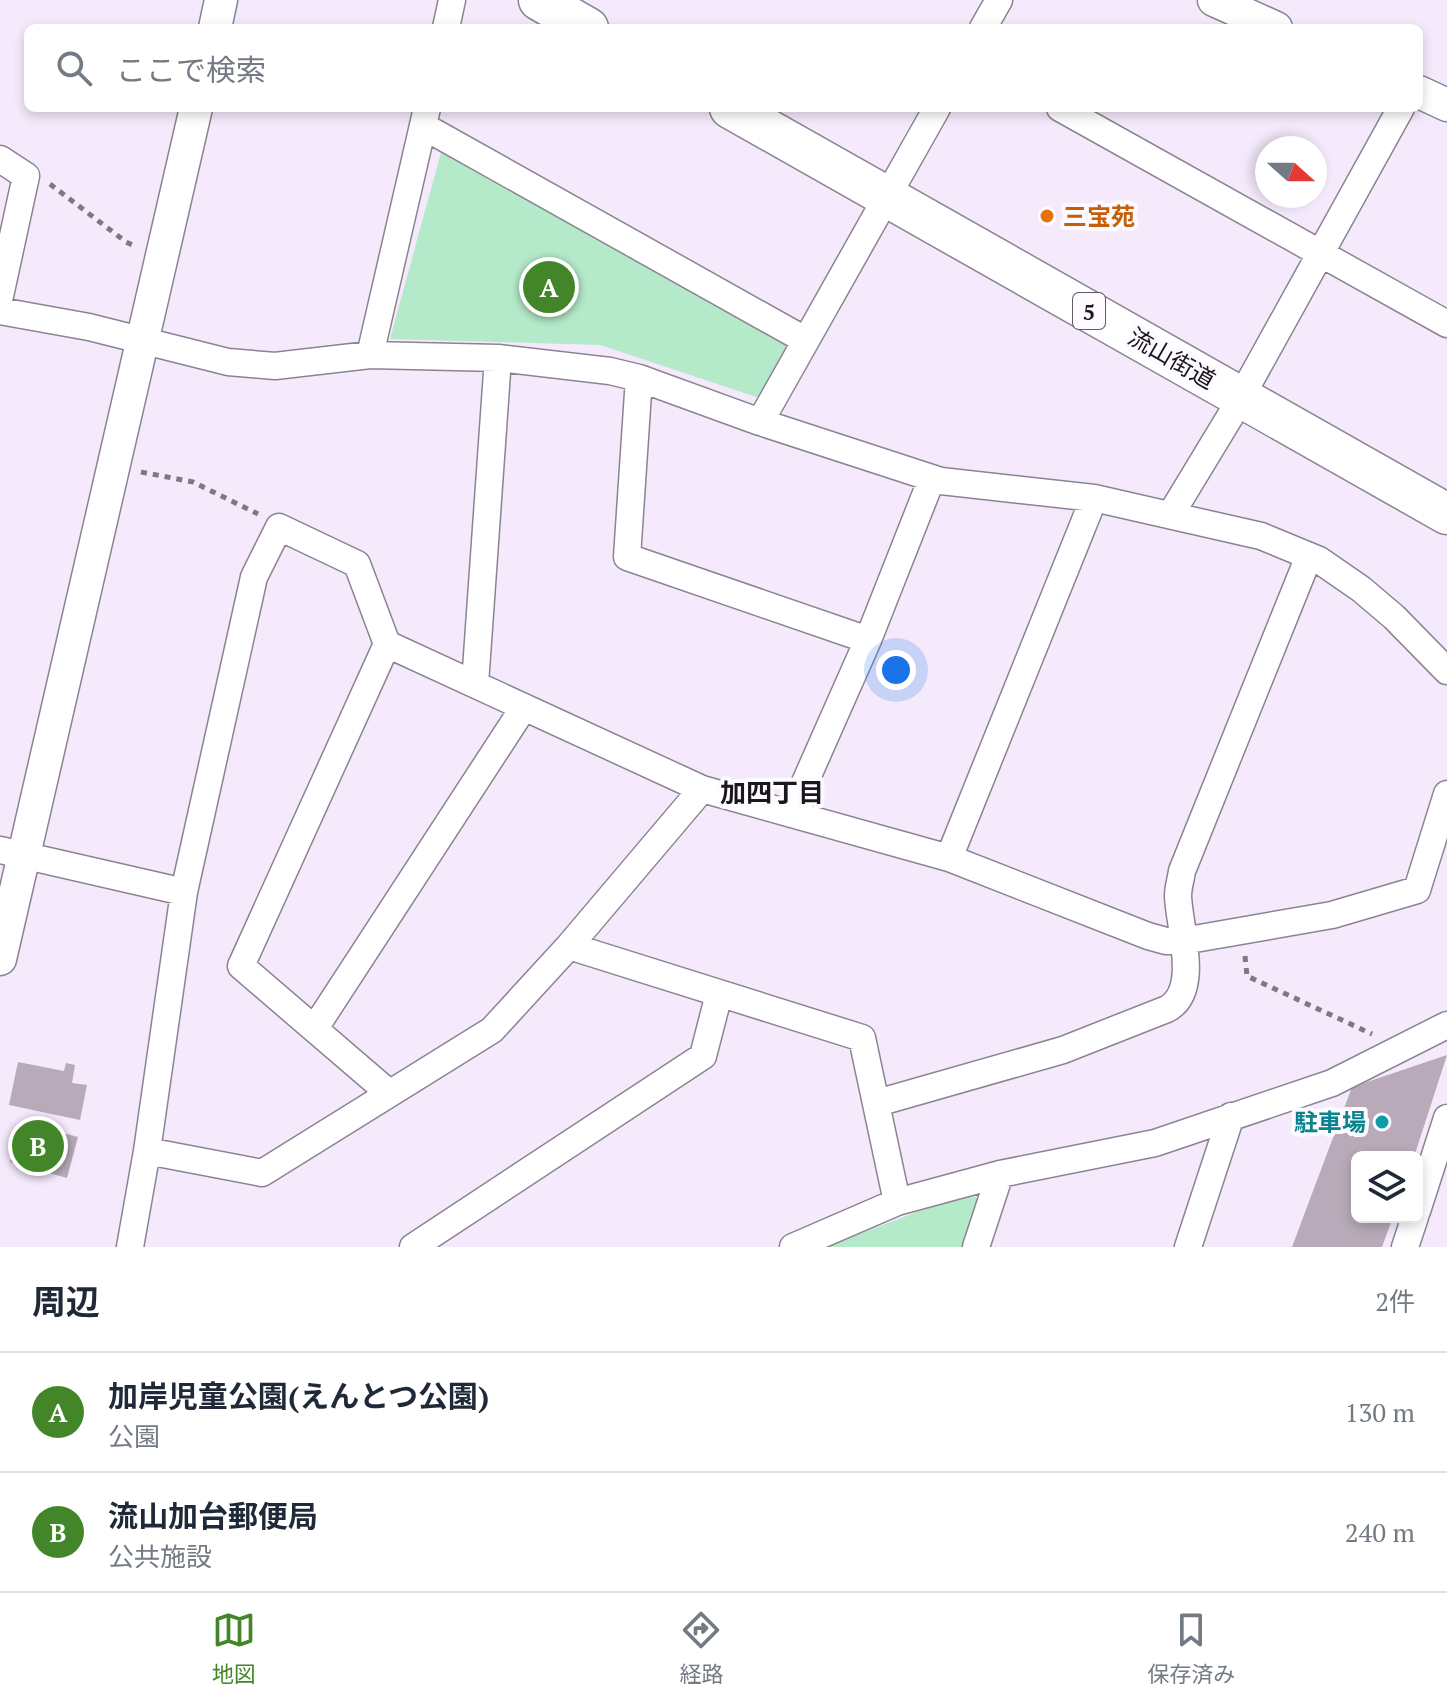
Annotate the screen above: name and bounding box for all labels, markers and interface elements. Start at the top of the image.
search box [24,24,1423,112]
icon: search [52,46,96,90]
text: ここで検索 [116,50,266,90]
north arrow [1255,136,1327,208]
place label: 三宝苑 [1063,200,1135,232]
marker: 三宝苑 [1038,207,1056,225]
pin: A [523,257,575,317]
road number: 5 [1073,293,1105,329]
street label: 流山街道 [1122,320,1222,396]
your location [876,650,916,690]
district label: 加四丁目 [720,775,824,809]
place label: 駐車場 [1294,1106,1366,1138]
marker: 駐車場 [1373,1113,1391,1131]
pin: B [12,1116,64,1176]
map controls [1351,1151,1423,1223]
button: layers [1351,1151,1423,1223]
text: 周辺 [32,1279,100,1324]
text: 2件 [1375,1284,1415,1318]
text: 加岸児童公園(えんとつ公園) [108,1376,489,1416]
text: A [49,1395,67,1429]
text: 130 m [1345,1395,1415,1429]
text: 公園 [108,1419,160,1453]
text: 流山加台郵便局 [108,1496,318,1536]
text: B [50,1515,66,1549]
text: 240 m [1345,1515,1415,1549]
text: 公共施設 [108,1539,212,1573]
tab: 地図 [212,1608,256,1688]
tab: 経路 [679,1608,723,1688]
tab: 保存済み [1147,1608,1235,1688]

